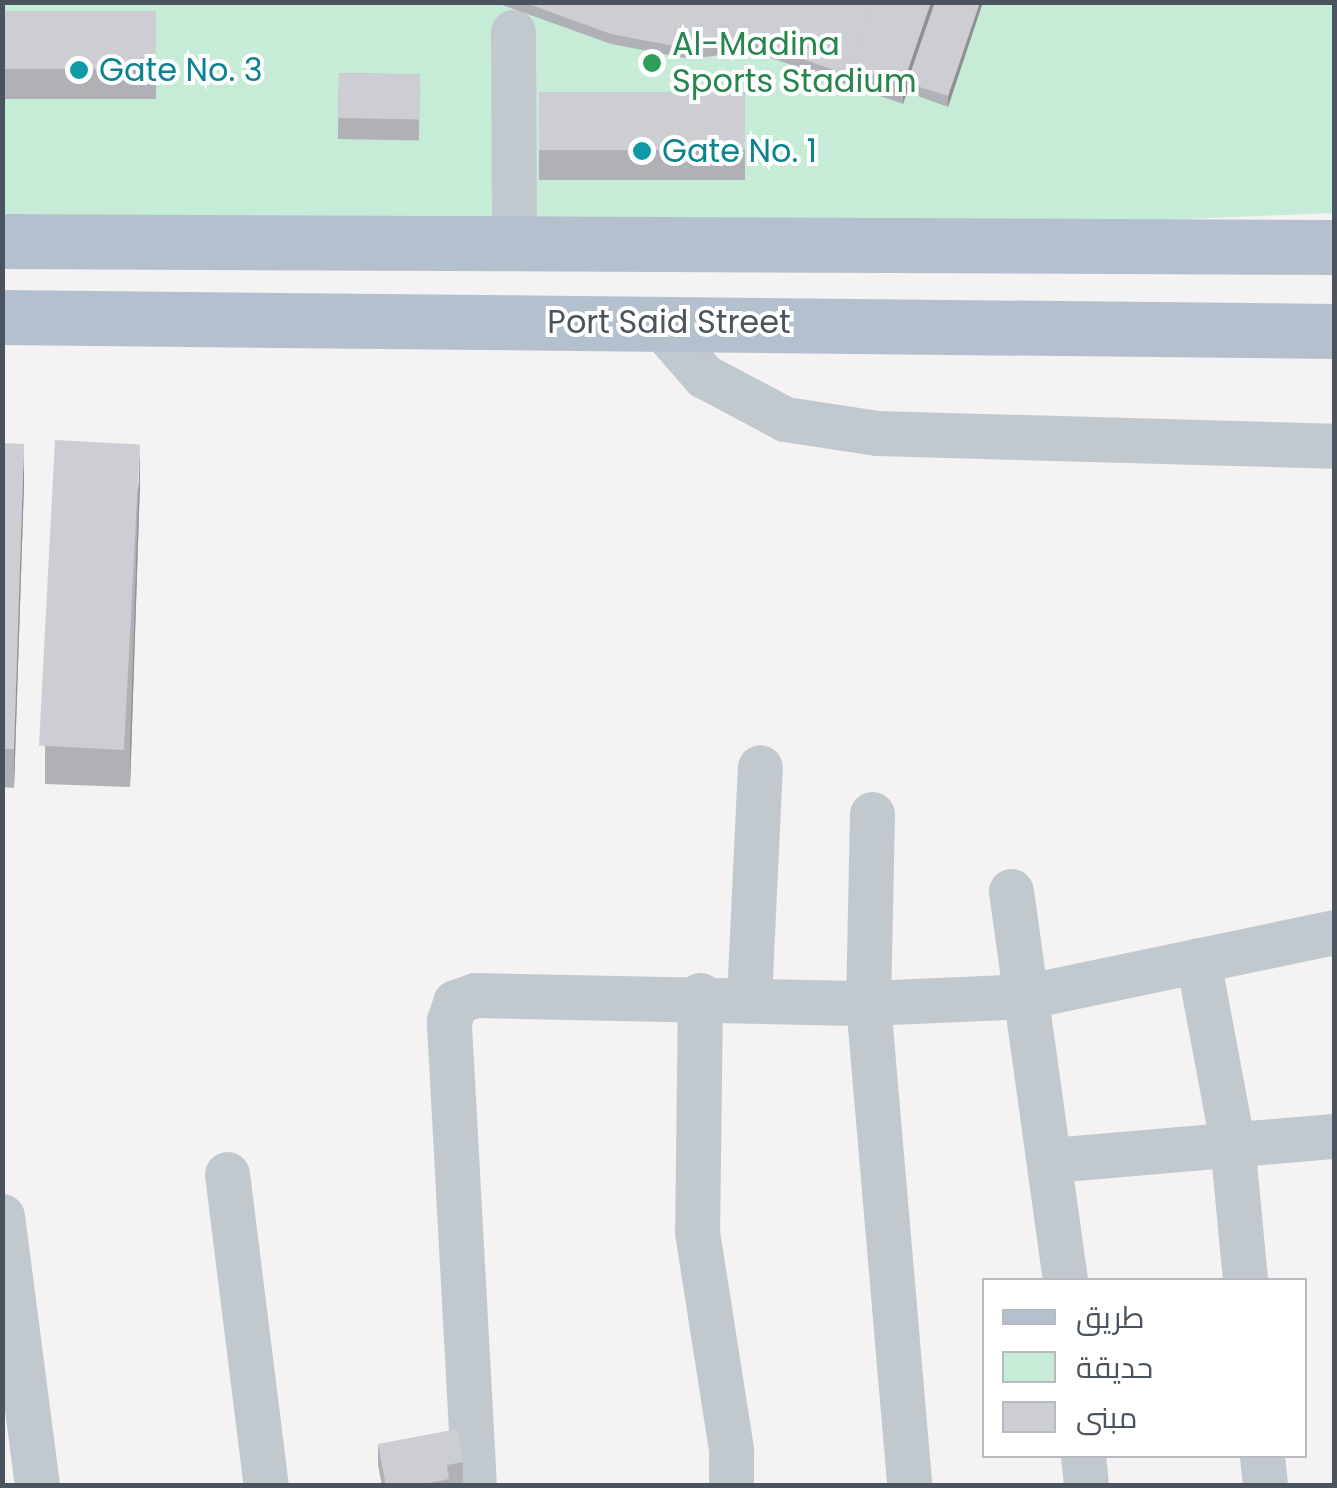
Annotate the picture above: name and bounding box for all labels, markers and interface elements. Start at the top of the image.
place label: Al-Madina Sports Stadium [672,26,917,101]
place label: Gate No. 3 [99,51,263,89]
marker: Al-Madina Sports Stadium [641,52,663,74]
marker: Gate No. 3 [68,59,90,81]
place label: Gate No. 1 [662,132,817,170]
marker: Gate No. 1 [631,140,653,162]
street label: Port Said Street [547,303,791,341]
legend [982,1278,1307,1458]
text: طريق [1076,1296,1145,1339]
text: حديقة [1076,1346,1153,1389]
text: مبنى [1076,1396,1137,1439]

